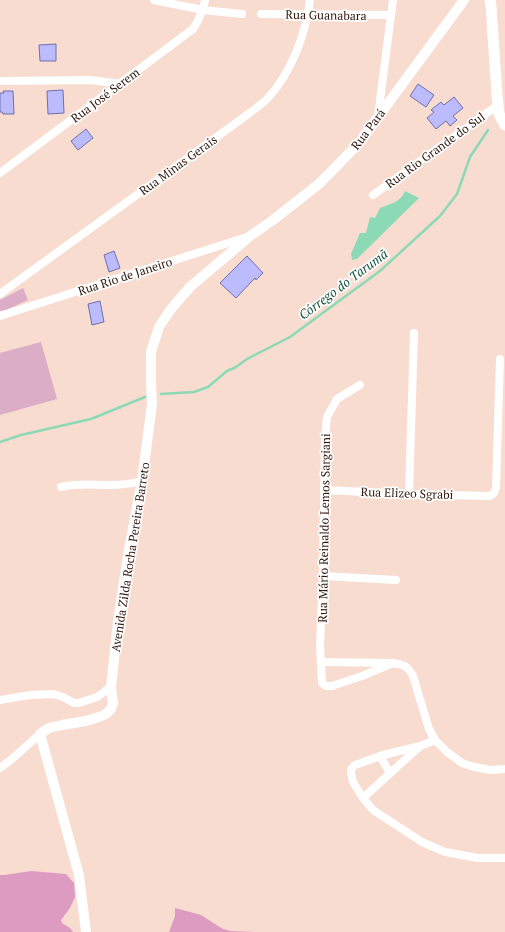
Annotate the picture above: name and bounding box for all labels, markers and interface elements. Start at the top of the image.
street label: Rua Guanabara [285,7,367,23]
street label: Rua José Serem [68,64,143,126]
street label: Rua Pará [348,106,388,152]
street label: Rua Rio Grande do Sul [382,109,488,191]
street label: Rua Minas Gerais [136,132,220,198]
water label: Córrego do Tarumã [295,245,391,323]
street label: Rua Rio de Janeiro [76,254,174,298]
street label: Rua Mário Reinaldo Lemos Sargiani [315,433,333,623]
street label: Avenida Zilda Rocha Pereira Barreto [108,461,152,653]
street label: Rua Elizeo Sgrabi [360,484,454,502]

